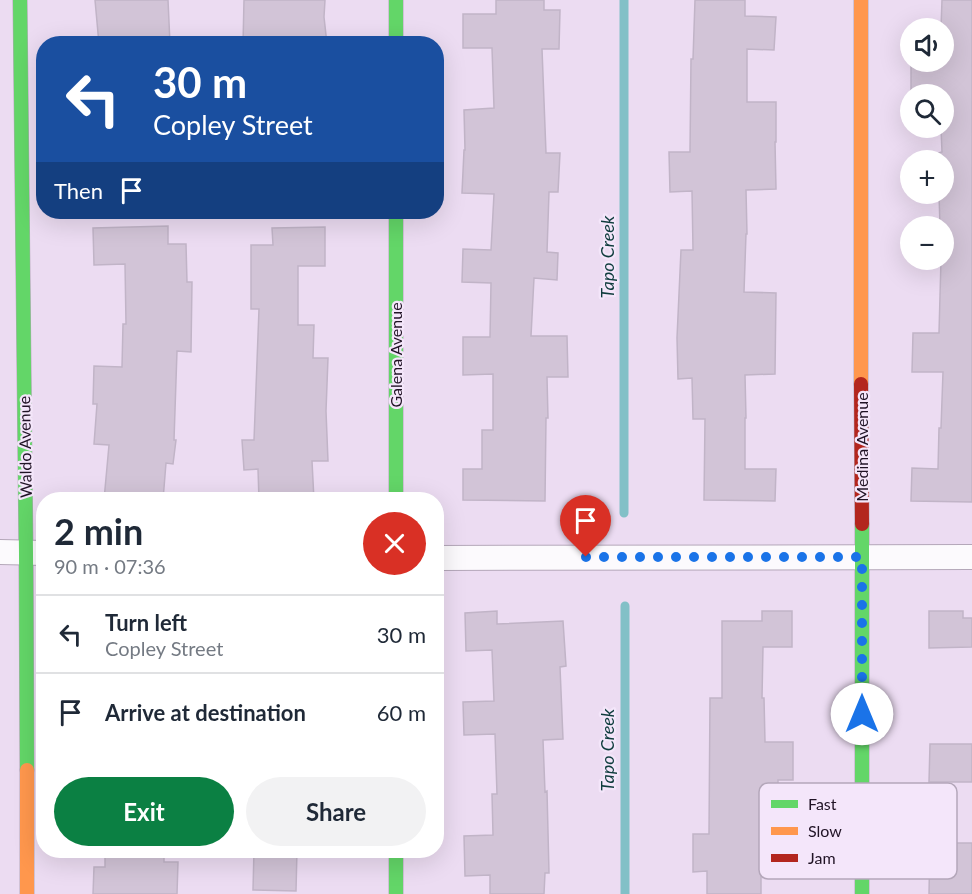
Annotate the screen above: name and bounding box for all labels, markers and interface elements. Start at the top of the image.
map controls [900,18,954,270]
button: sound [900,18,954,72]
text: 30 m [153,57,247,107]
icon: left [54,60,132,138]
button: search [900,84,954,138]
text: Copley Street [153,108,313,141]
button: + [900,150,954,204]
icon: arrive [115,174,148,207]
text: Then [54,177,103,204]
water label: Tapo Creek [596,215,618,298]
button: − [900,216,954,270]
street label: Galena Avenue [386,302,405,408]
street label: Medina Avenue [852,392,871,502]
street label: Waldo Avenue [14,396,35,498]
pin [560,495,611,557]
icon: arrive [569,504,602,537]
text: 2 min [54,509,143,553]
button: close [363,512,426,575]
text: 90 m · 07:36 [54,554,166,578]
text: Turn left [105,609,187,636]
icon: left [54,618,87,651]
text: 30 m [377,621,426,648]
text: Copley Street [105,636,223,660]
position arrow [830,682,894,746]
icon: arrive [54,696,87,729]
text: Arrive at destination [105,699,306,726]
text: 60 m [377,699,426,726]
water label: Tapo Creek [596,708,618,791]
button: Exit [54,777,234,846]
button: Share [246,777,426,846]
legend [759,783,957,879]
text: Fast [808,794,837,813]
text: Slow [808,821,842,840]
text: Jam [808,848,836,867]

